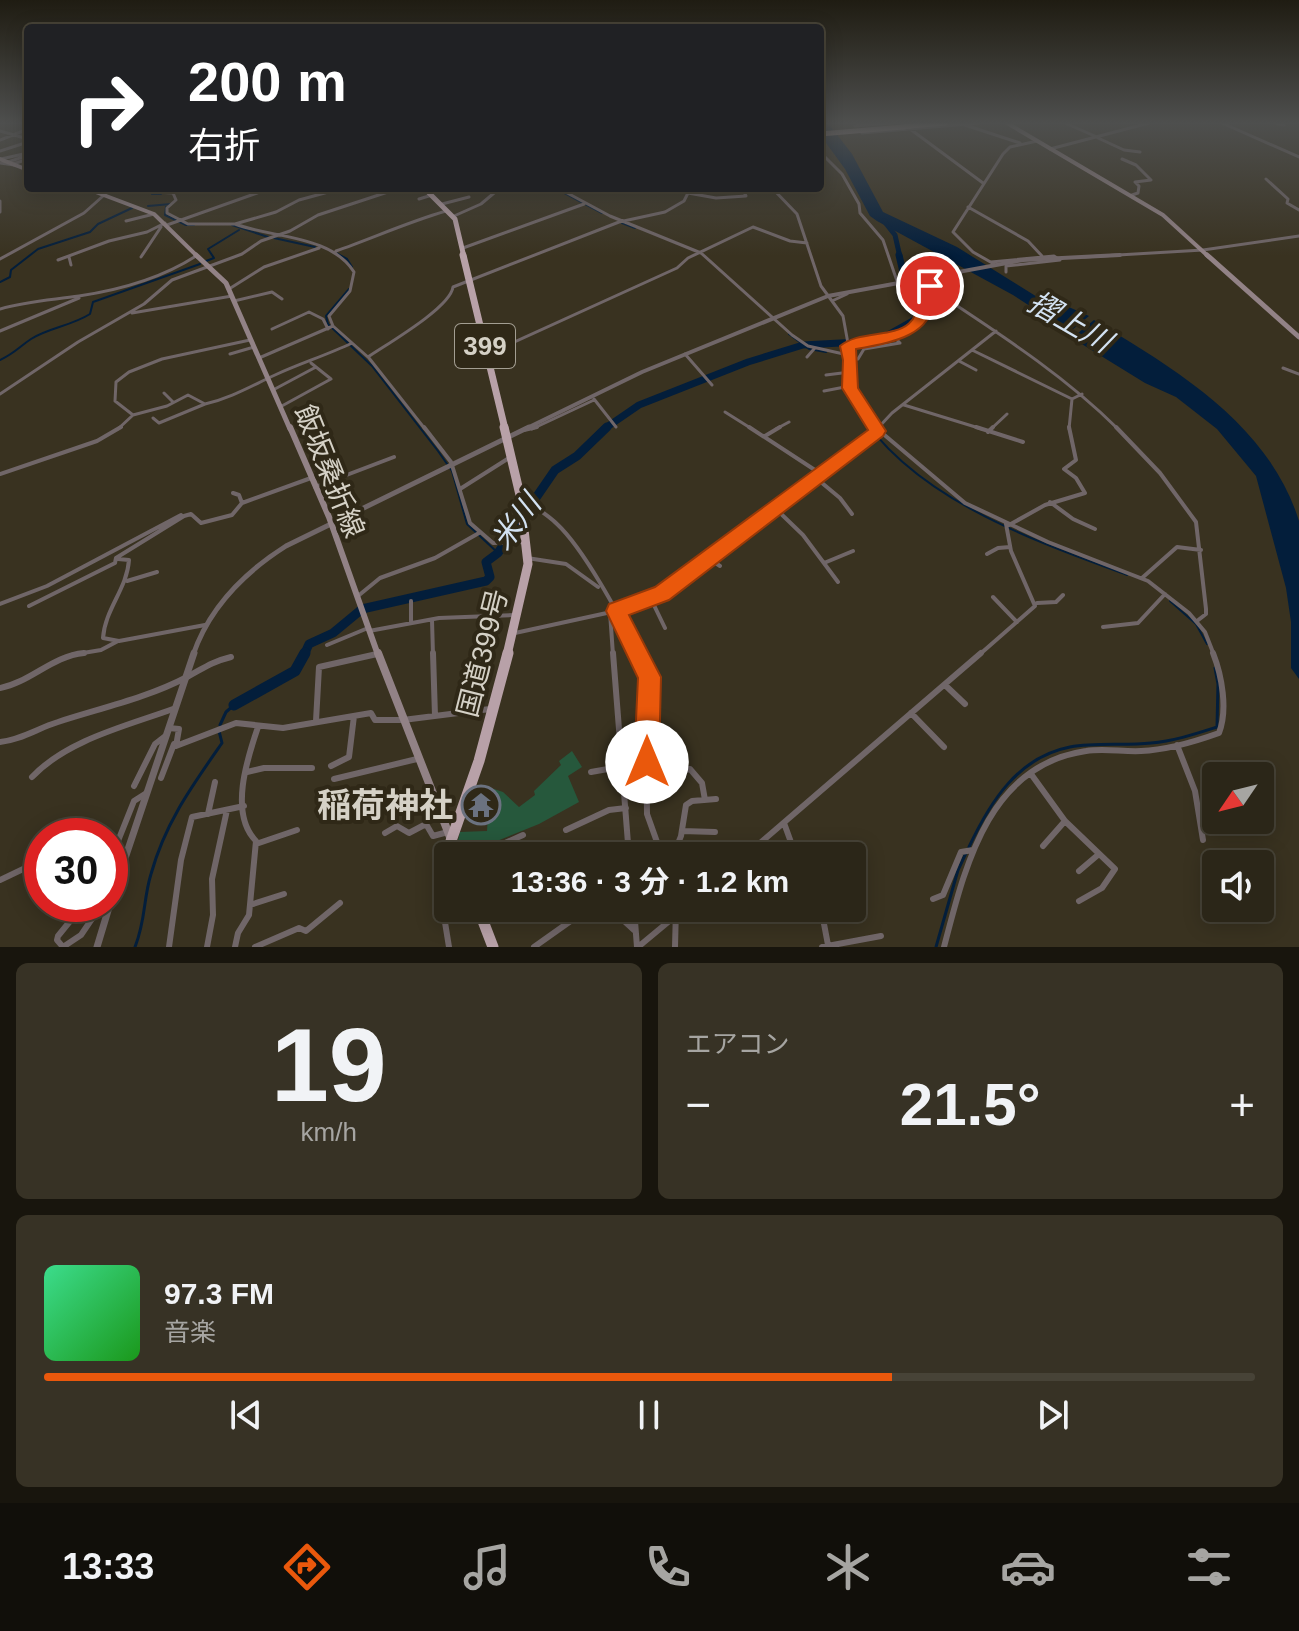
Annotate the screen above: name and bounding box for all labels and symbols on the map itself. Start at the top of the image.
pin [896,252,964,320]
water label: 摺上川 [1023,285,1120,360]
road number: 399 [455,324,515,368]
street label: 飯坂桑折線 [289,400,370,542]
water label: 米川 [484,485,549,556]
street label: 国道399号 [452,586,513,720]
position arrow [605,720,689,804]
north arrow [1202,762,1274,834]
temple icon: 稲荷神社 [460,784,502,826]
place label: 稲荷神社 [317,786,453,824]
speed limit sign: 30 [24,818,128,922]

